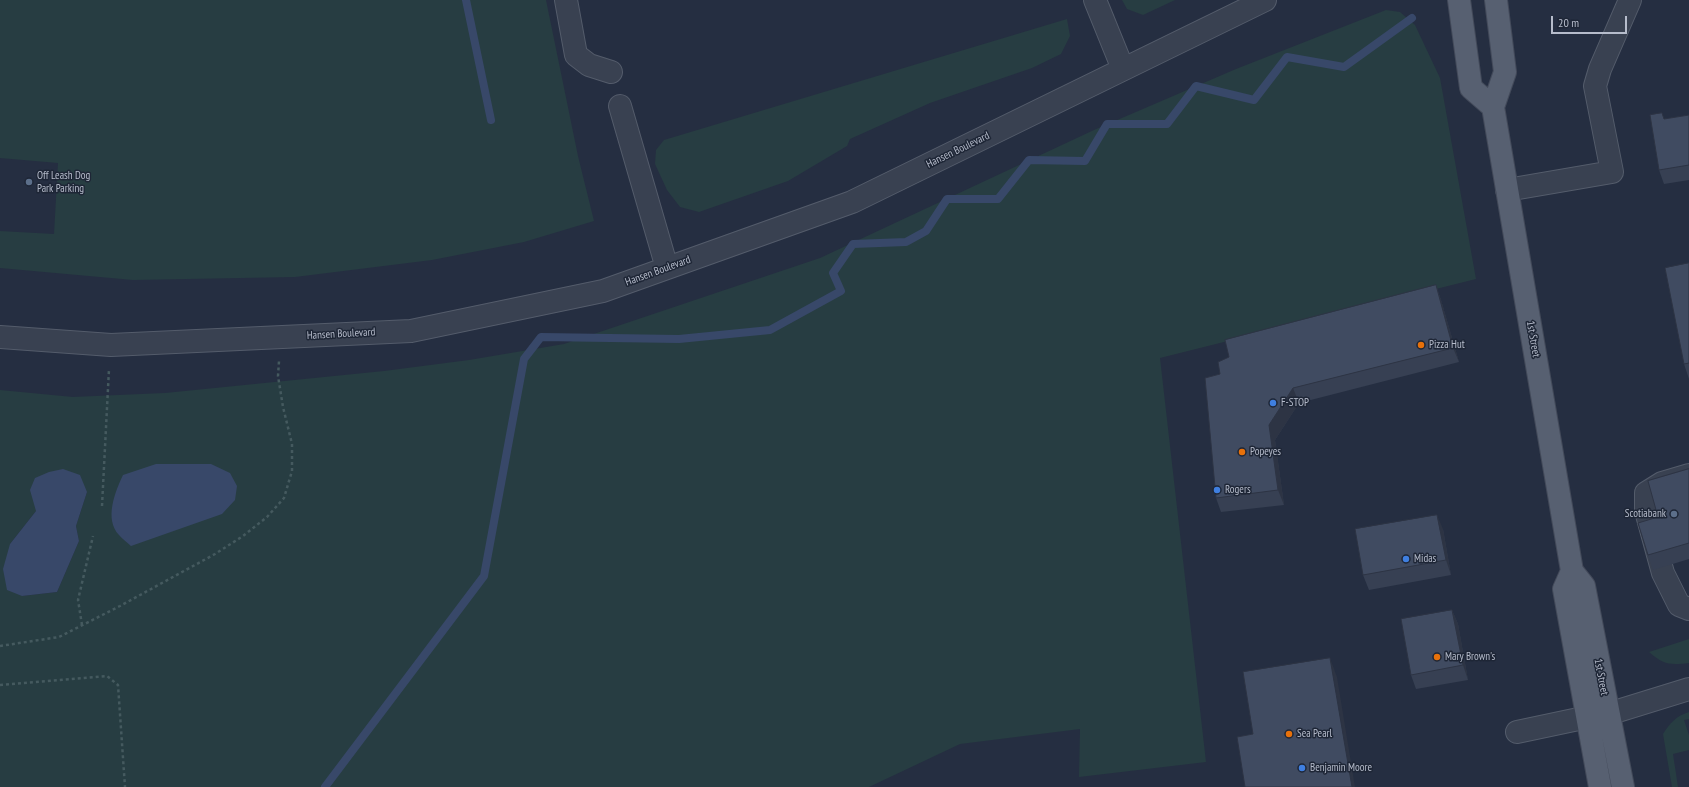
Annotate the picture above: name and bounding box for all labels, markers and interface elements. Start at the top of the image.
scale bar [1553,8,1629,34]
text: 20 m [1558,15,1579,30]
street label: Hansen Boulevard [924,129,992,171]
place label: Off Leash Dog Park Parking [37,169,90,195]
marker: Off Leash Dog Park Parking [24,177,34,187]
street label: Hansen Boulevard [624,253,692,289]
street label: 1st Street [1523,320,1543,358]
street label: Hansen Boulevard [306,326,376,342]
place label: Pizza Hut [1429,338,1465,352]
marker: Pizza Hut [1416,340,1426,350]
place label: F-STOP [1281,396,1309,410]
marker: F-STOP [1268,398,1278,408]
place label: Popeyes [1250,445,1281,459]
marker: Popeyes [1237,447,1247,457]
place label: Rogers [1225,483,1251,497]
marker: Rogers [1212,485,1222,495]
place label: Scotiabank [1625,507,1666,521]
marker: Scotiabank [1669,509,1679,519]
place label: Midas [1414,552,1436,566]
marker: Midas [1401,554,1411,564]
place label: Mary Brown's [1445,650,1495,664]
marker: Mary Brown's [1432,652,1442,662]
street label: 1st Street [1591,658,1611,696]
place label: Sea Pearl [1297,727,1332,741]
marker: Sea Pearl [1284,729,1294,739]
place label: Benjamin Moore [1310,761,1372,775]
marker: Benjamin Moore [1297,763,1307,773]

